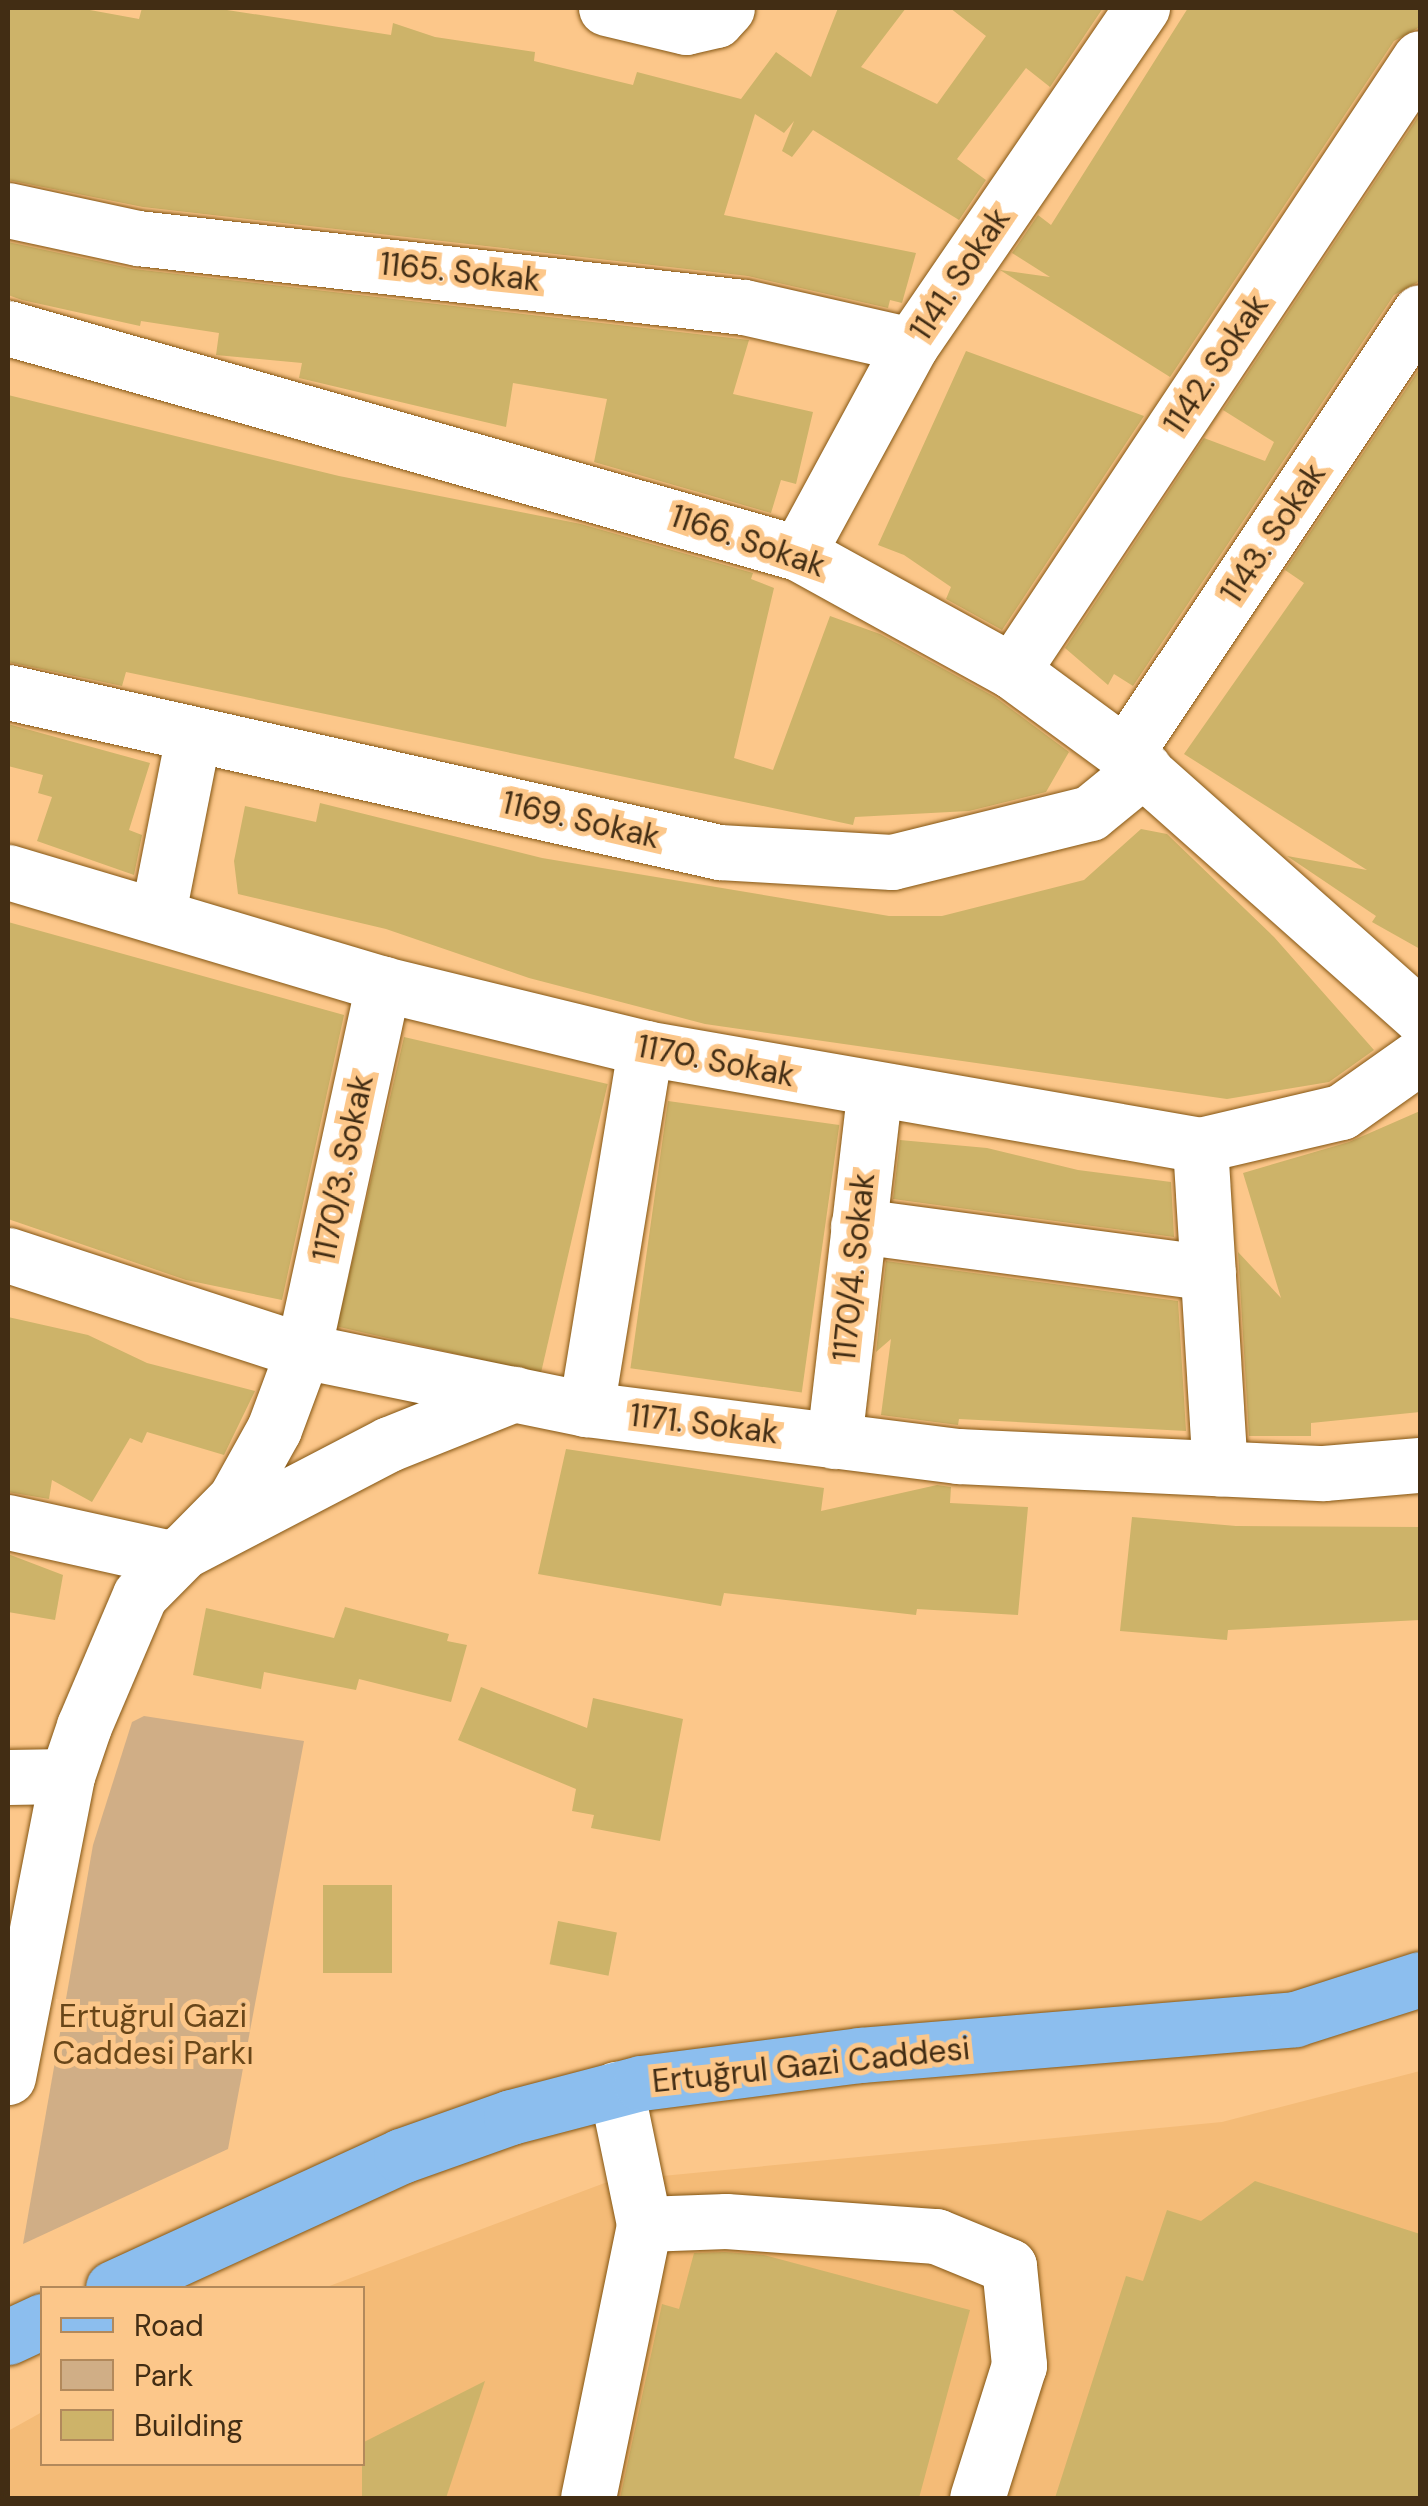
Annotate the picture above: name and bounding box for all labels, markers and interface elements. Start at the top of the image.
street label: 1141. Sokak [902,201,1018,347]
street label: 1165. Sokak [378,244,542,300]
street label: 1142. Sokak [1155,287,1277,441]
street label: 1143. Sokak [1212,456,1334,610]
street label: 1166. Sokak [666,497,830,585]
street label: 1169. Sokak [498,783,664,857]
street label: 1170. Sokak [634,1027,798,1095]
street label: 1170/3. Sokak [305,1071,381,1265]
street label: 1170/4. Sokak [825,1171,883,1363]
street label: 1171. Sokak [628,1396,780,1452]
park label: Ertuğrul Gazi Caddesi Parkı [52,1998,254,2073]
street label: Ertuğrul Gazi Caddesi [650,2029,972,2101]
legend [40,2286,365,2466]
text: Road [134,2306,204,2345]
text: Park [134,2356,193,2395]
text: Building [134,2406,243,2445]

